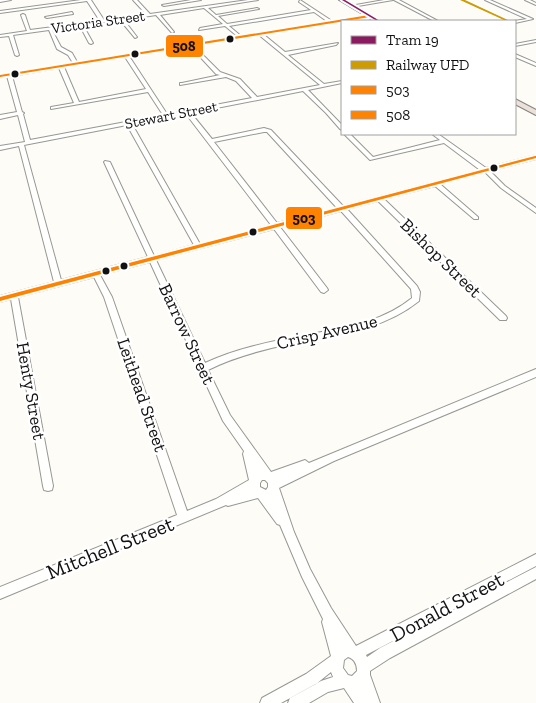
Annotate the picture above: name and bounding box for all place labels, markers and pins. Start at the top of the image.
unlabelled marker [225,34,235,44]
unlabelled marker [130,49,140,59]
unlabelled marker [10,69,20,79]
unlabelled marker [489,163,499,173]
unlabelled marker [248,227,258,237]
unlabelled marker [119,261,129,271]
unlabelled marker [101,266,111,276]

